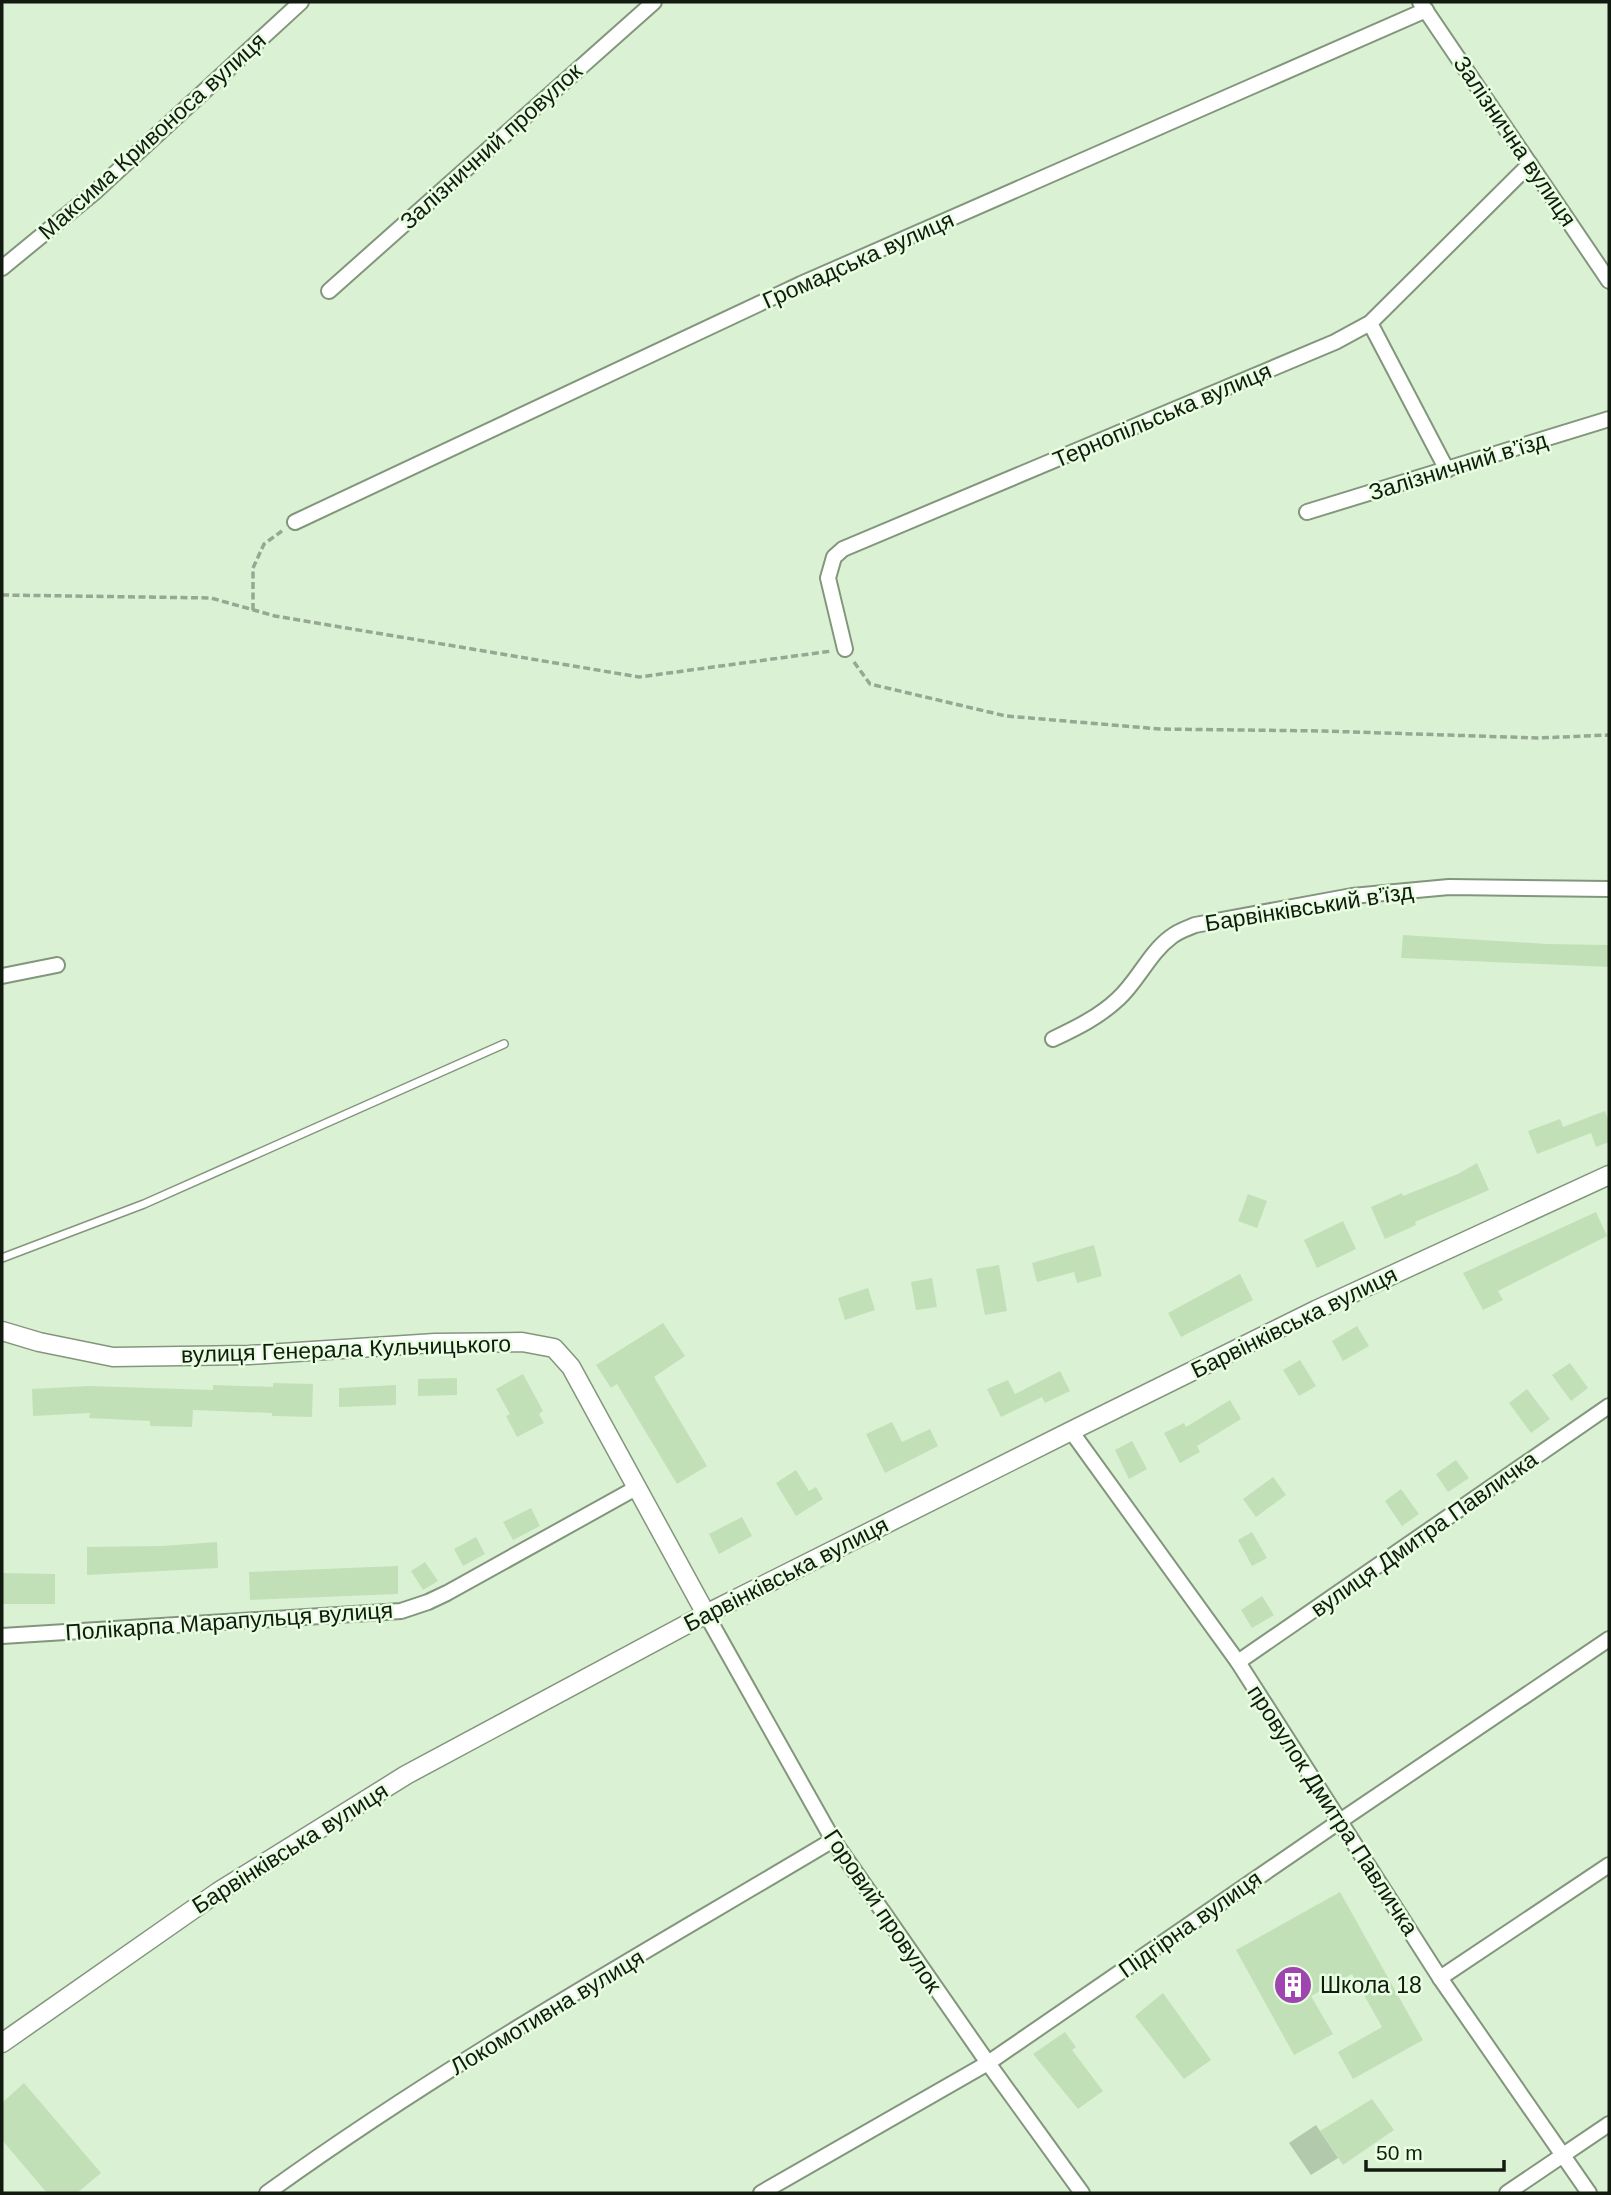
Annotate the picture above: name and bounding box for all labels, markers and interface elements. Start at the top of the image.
street label: Максима Кривоноса вулиця [33,27,271,245]
street label: Залізнична вулиця [1448,51,1582,231]
street label: Залізничний провулок [395,57,588,234]
street label: Громадська вулиця [758,206,958,314]
street label: Тернопільська вулиця [1049,357,1275,473]
street label: Залізничний в’їзд [1366,426,1551,506]
street label: Барвінківський в’їзд [1203,878,1416,936]
street label: Барвінківська вулиця [1187,1261,1401,1383]
street label: вулиця Генерала Кульчицького [180,1330,512,1368]
street label: вулиця Дмитра Павличка [1306,1446,1542,1622]
street label: Барвінківська вулиця [680,1511,892,1637]
street label: Полікарпа Марапульця вулиця [64,1597,394,1645]
street label: провулок Дмитра Павличка [1242,1680,1424,1940]
street label: Барвінківська вулиця [187,1777,393,1919]
street label: Горовий провулок [819,1825,948,1998]
street label: Підгірна вулиця [1114,1865,1266,1983]
street label: Локомотивна вулиця [446,1944,648,2080]
building icon: Школа 18 [1272,1964,1314,2006]
place label: Школа 18 [1320,1972,1422,1998]
scale bar [1366,2128,1504,2172]
text: 50 m [1376,2141,1423,2164]

